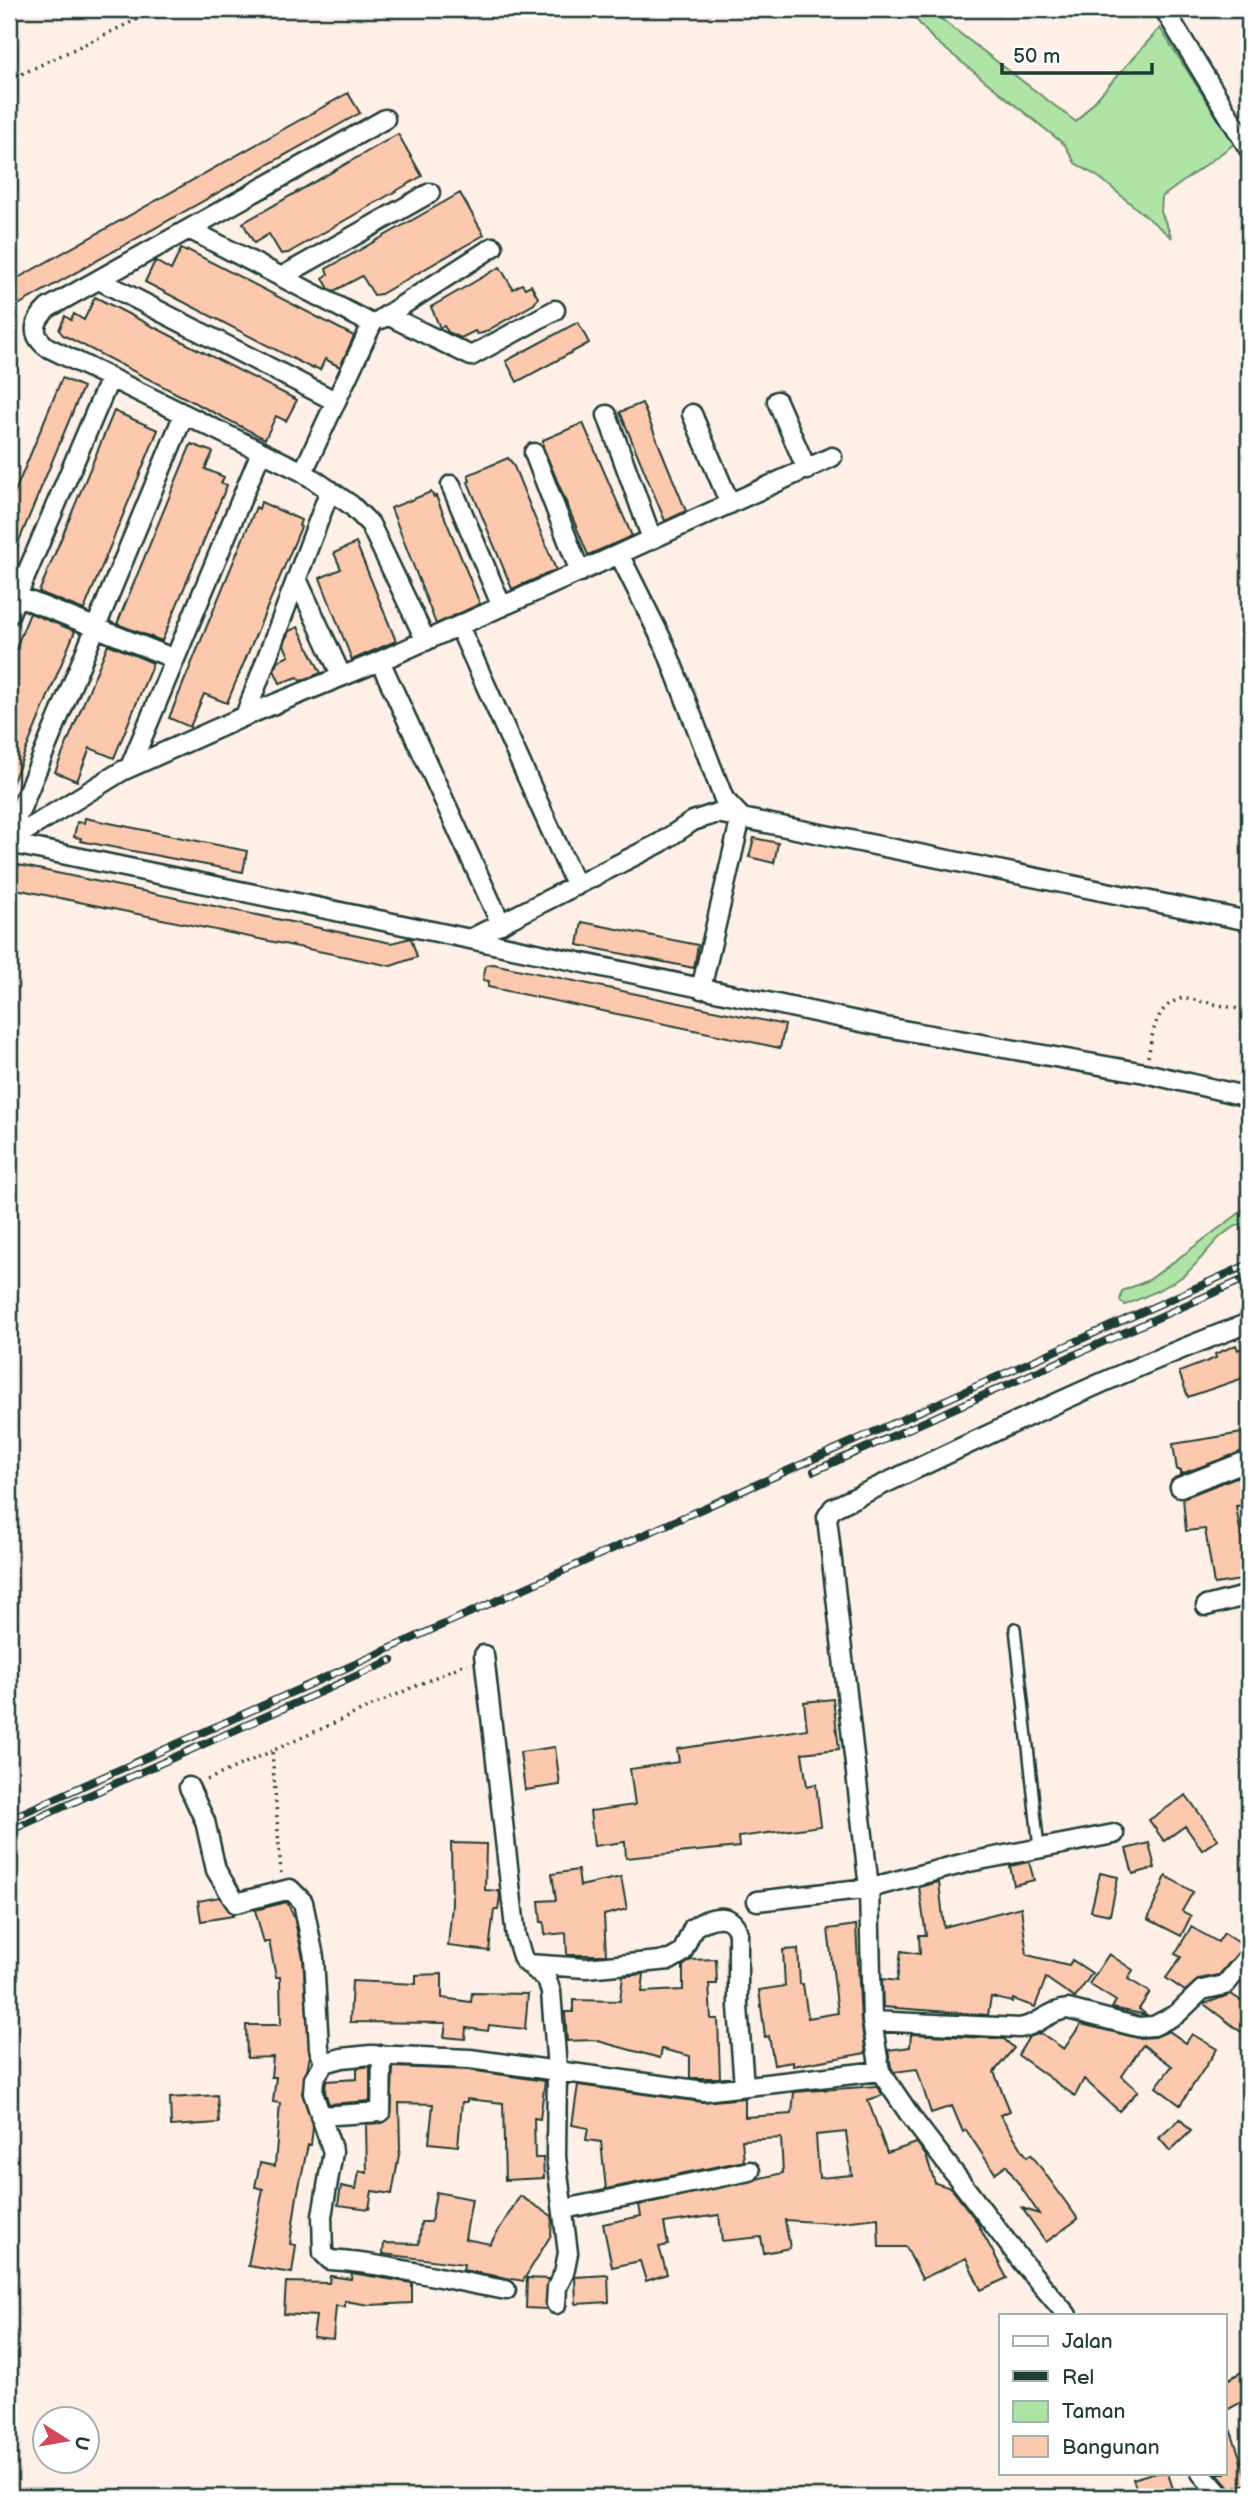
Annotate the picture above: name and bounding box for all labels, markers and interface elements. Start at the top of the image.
scale bar [1002,32,1153,76]
text: 50 m [1013,44,1060,69]
legend [999,2314,1226,2474]
text: Jalan [1062,2329,1113,2354]
text: Rel [1062,2365,1094,2390]
text: Taman [1062,2399,1125,2424]
north arrow [32,2404,102,2474]
text: U [69,2434,94,2452]
text: Bangunan [1062,2435,1160,2460]

